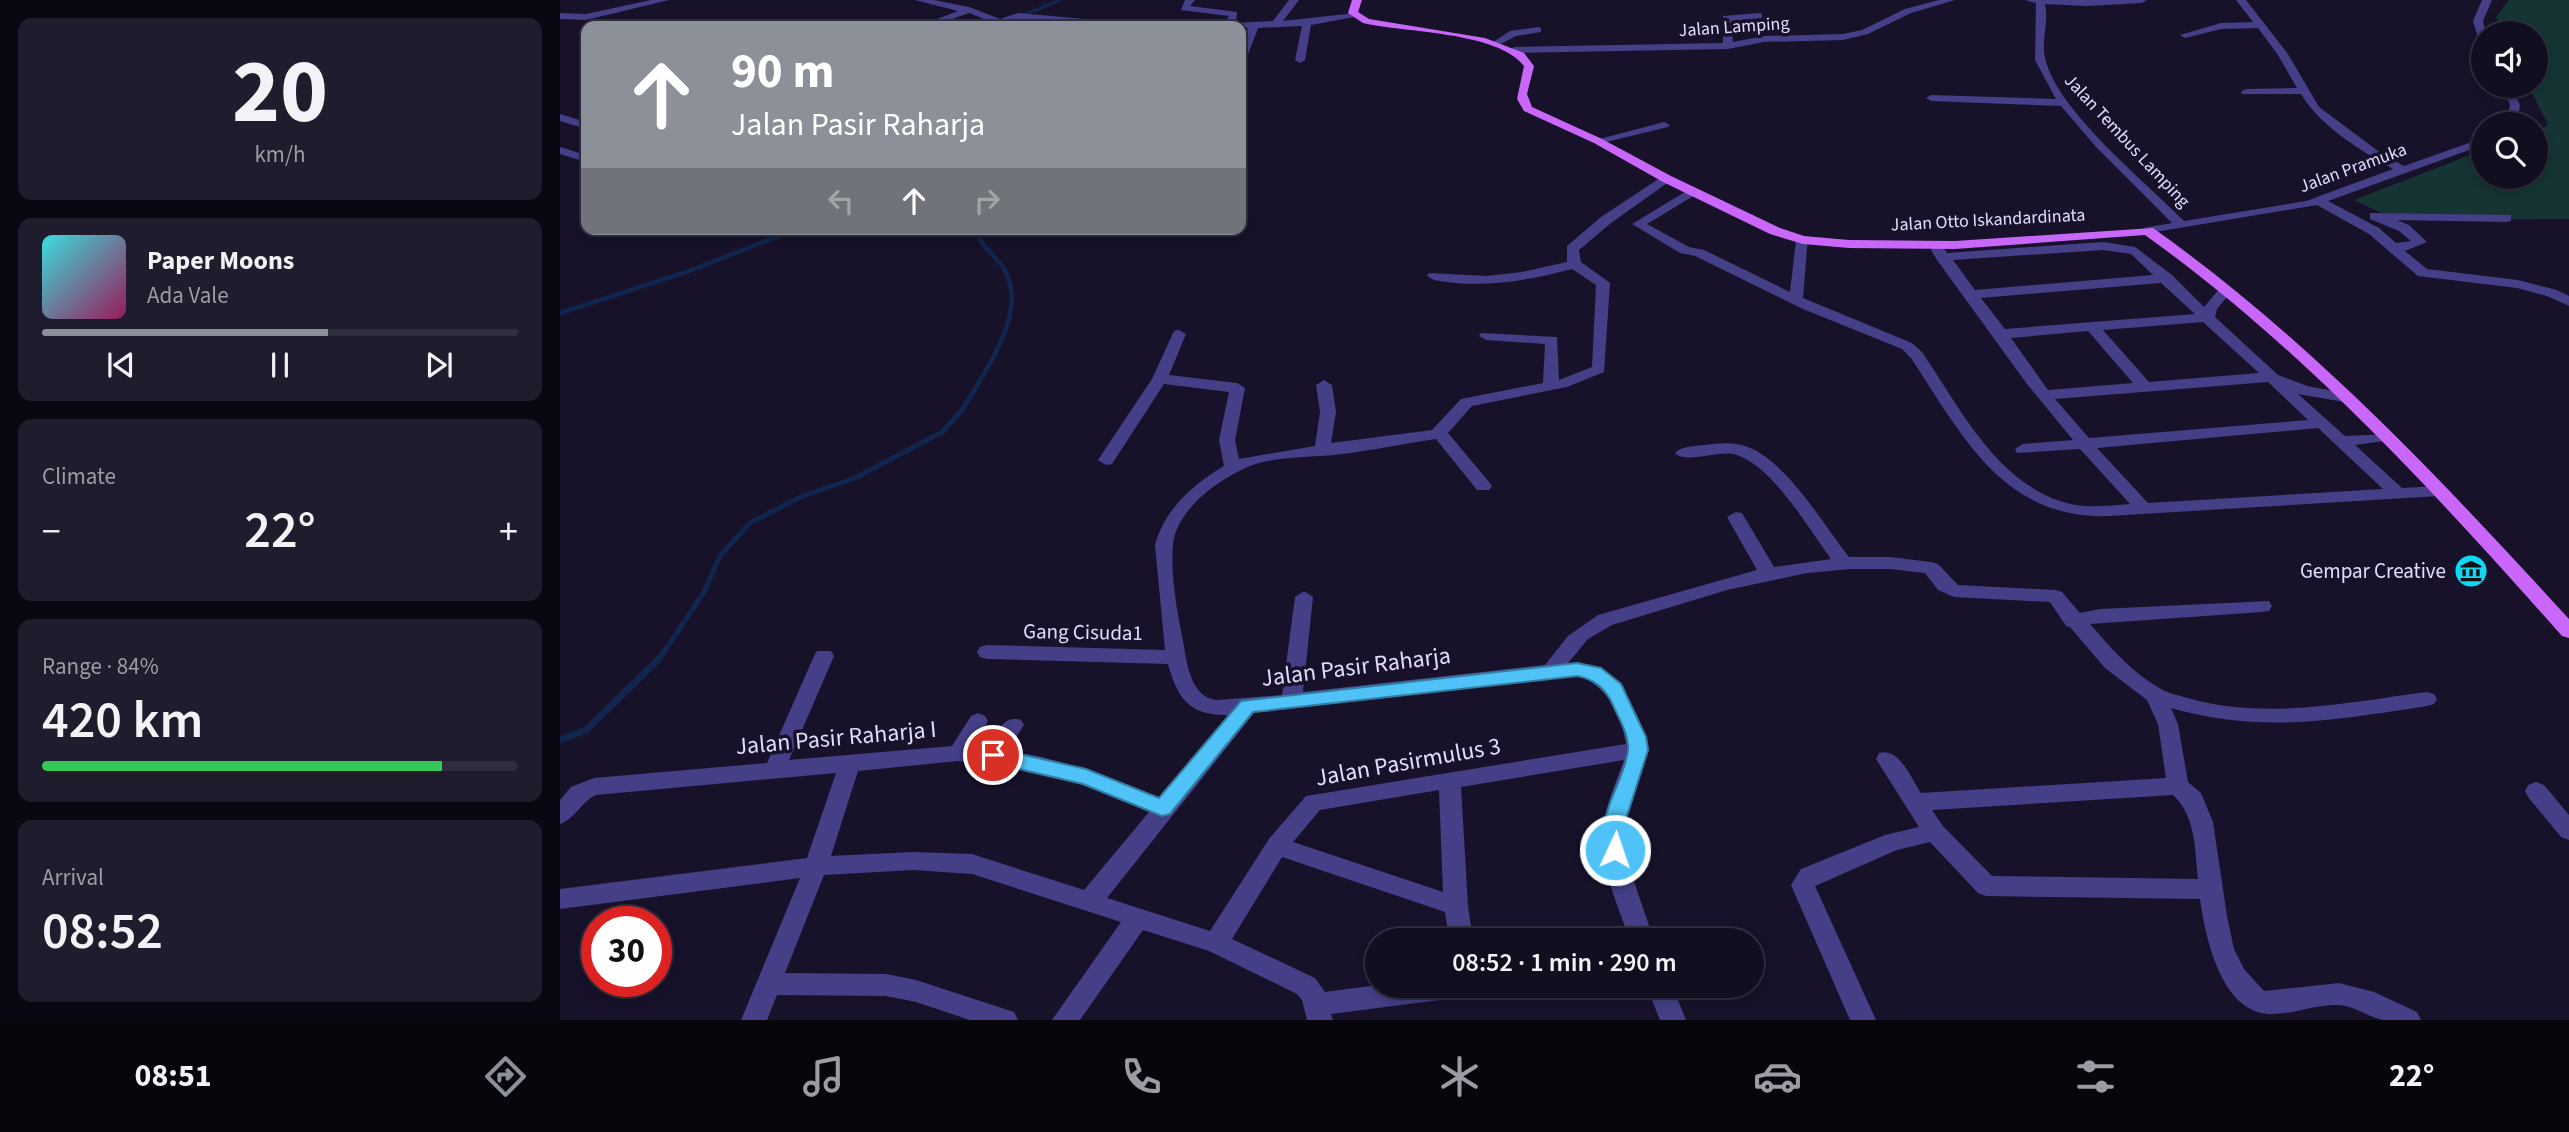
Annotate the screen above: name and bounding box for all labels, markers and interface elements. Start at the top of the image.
street label: Jalan Lamping [1678,11,1790,43]
map controls [2471,21,2548,189]
button: sound [2471,21,2548,98]
text: 20 [232,28,328,157]
text: 90 m [731,37,835,107]
icon: ahead [616,49,707,140]
street label: Jalan Tembus Lamping [2058,69,2196,213]
text: Jalan Pasir Raharja [731,102,985,148]
button: search [2471,112,2548,189]
street label: Jalan Pramuka [2296,137,2410,199]
text: km/h [254,138,306,171]
icon: left [822,182,860,220]
icon: ahead [895,182,933,220]
icon: right [968,182,1006,220]
street label: Jalan Otto Iskandardinata [1890,202,2086,238]
text: Paper Moons [147,242,294,279]
text: Ada Vale [147,279,229,312]
icon: previous [102,346,140,384]
icon: pause [261,346,299,384]
icon: next [420,346,458,384]
text: Climate [42,460,116,493]
text: 22° [244,494,316,568]
text: − [42,505,61,559]
text: + [499,505,518,559]
museum icon: Gempar Creative [2452,552,2490,590]
place label: Gempar Creative [2300,556,2446,586]
street label: Gang Cisuda1 [1023,616,1143,648]
street label: Jalan Pasir Raharja [1259,638,1453,696]
text: Range · 84% [42,650,159,683]
text: 420 km [42,684,203,758]
street label: Jalan Pasir Raharja I [734,712,938,764]
pin [963,725,1023,785]
street label: Jalan Pasirmulus 3 [1313,728,1503,796]
icon: arrive [974,736,1012,774]
position arrow [1578,813,1652,887]
text: Arrival [42,861,104,894]
text: 08:52 [42,895,163,969]
speed limit sign: 30 [581,906,672,997]
text: 08:52 · 1 min · 290 m [1452,944,1677,981]
icon: directions [481,1052,530,1101]
icon: music [799,1052,848,1101]
icon: phone [1117,1052,1166,1101]
icon: climate [1435,1052,1484,1101]
icon: car [1753,1052,1802,1101]
icon: filters [2071,1052,2120,1101]
text: 08:51 [135,1053,212,1099]
text: 22° [2389,1053,2434,1099]

